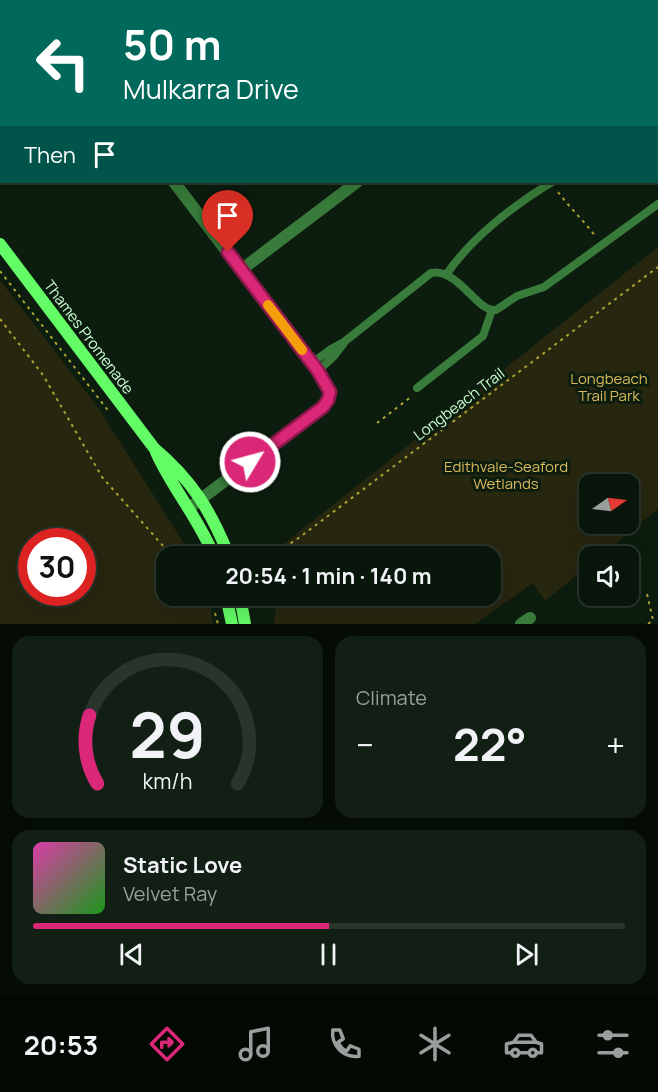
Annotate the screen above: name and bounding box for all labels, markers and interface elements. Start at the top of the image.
text: 50 m [123,15,221,73]
icon: left [24,24,102,102]
text: Mulkarra Drive [123,70,299,107]
icon: arrive [88,138,121,171]
text: Then [24,140,76,170]
pin [202,190,253,252]
icon: arrive [211,199,244,232]
street label: Thames Promenade [39,276,139,399]
street label: Longbeach Trail [409,363,509,445]
park label: Longbeach Trail Park [570,368,648,406]
position arrow [218,430,282,494]
park label: Edithvale-Seaford Wetlands [444,456,568,494]
north arrow [579,474,639,534]
map controls [579,474,639,606]
speed limit sign: 30 [18,528,96,606]
button: sound [579,546,639,606]
text: 20:54 · 1 min · 140 m [225,561,432,591]
text: Climate [356,684,427,711]
text: 29 [130,691,205,777]
text: 22° [453,713,527,775]
text: − [356,722,374,767]
text: + [606,722,625,767]
text: km/h [143,766,192,795]
text: Static Love [123,850,242,880]
text: Velvet Ray [123,880,217,907]
icon: previous [115,938,148,971]
icon: pause [312,938,345,971]
icon: next [510,938,543,971]
icon: directions [146,1023,188,1065]
icon: music [235,1023,277,1065]
icon: phone [324,1023,366,1065]
icon: climate [414,1023,456,1065]
icon: car [503,1023,545,1065]
icon: filters [592,1023,634,1065]
text: 20:53 [24,1026,98,1063]

